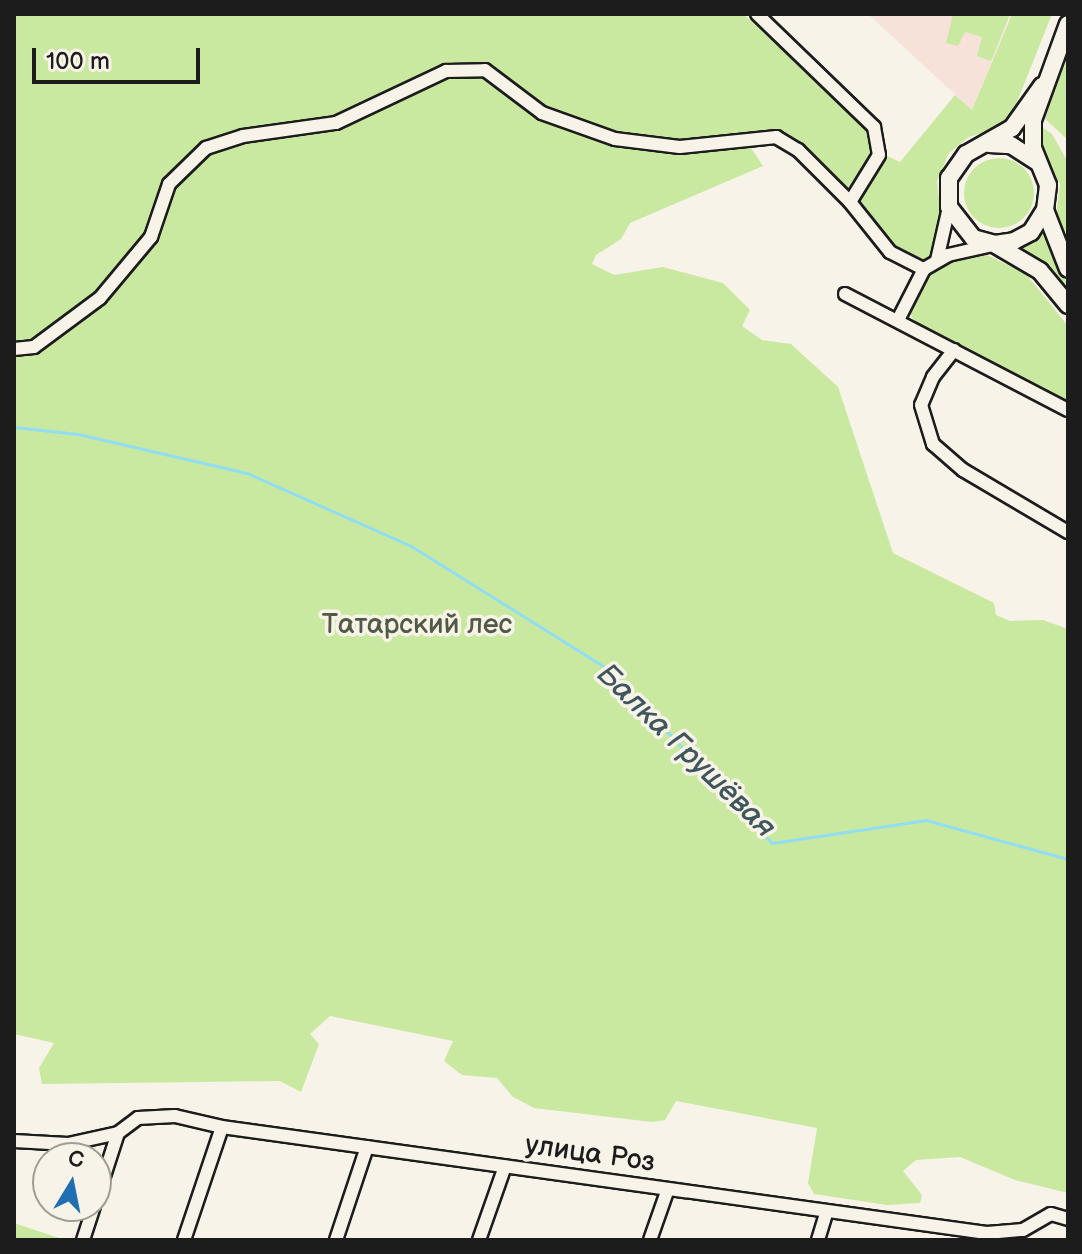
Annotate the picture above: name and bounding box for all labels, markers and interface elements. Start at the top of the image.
scale bar [36,32,204,82]
text: 100 m [46,47,110,76]
park label: Татарский лес [322,608,512,642]
water label: Балка Грушёвая [589,657,783,845]
street label: улица Роз [523,1128,657,1180]
north arrow [32,1142,112,1222]
text: С [66,1145,86,1174]

